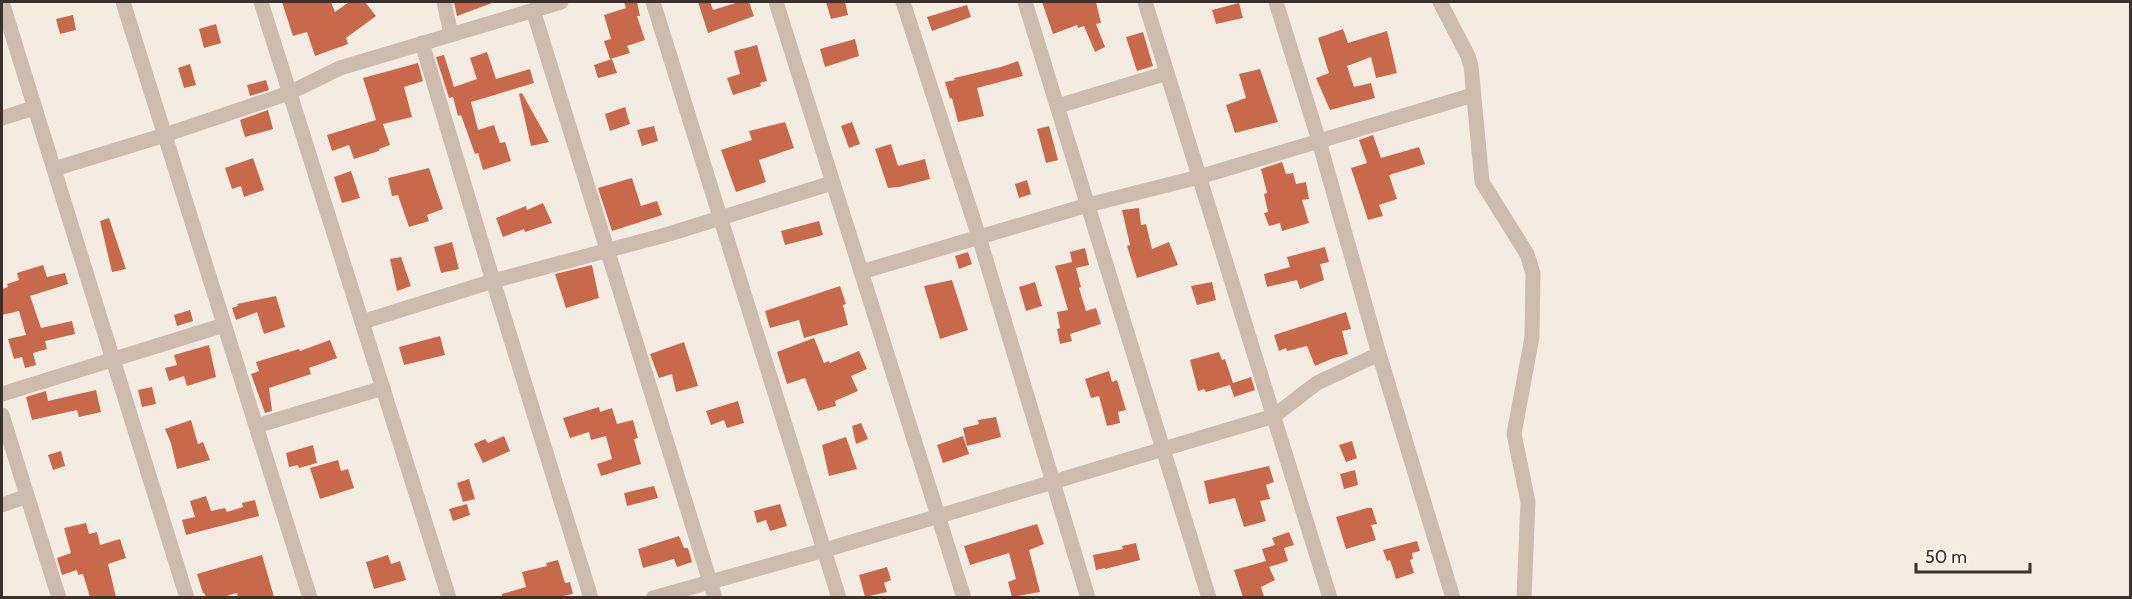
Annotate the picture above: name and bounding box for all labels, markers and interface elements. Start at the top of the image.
scale bar [1916,536,2030,574]
text: 50 m [1925,546,1967,568]

